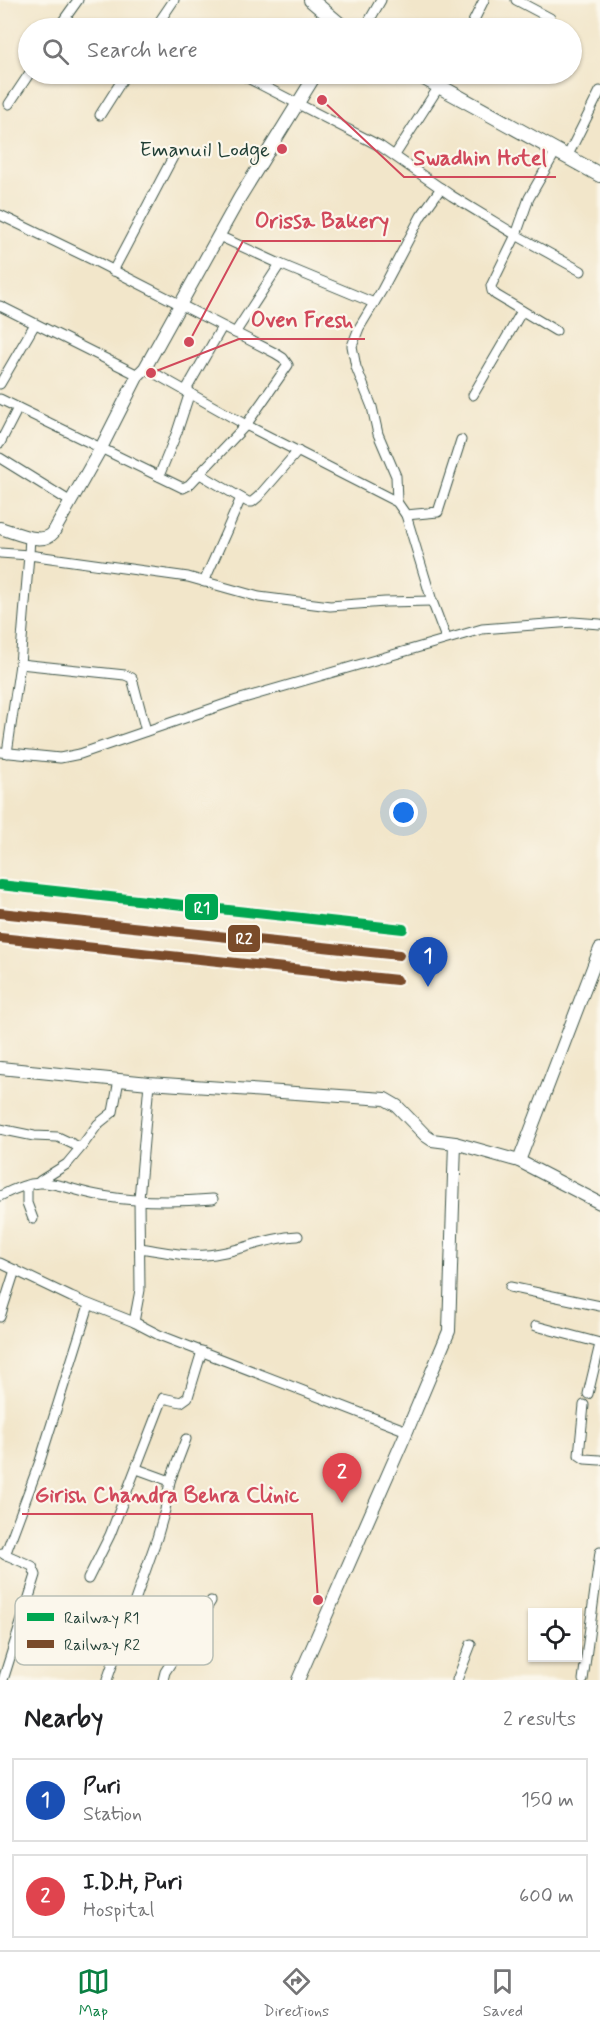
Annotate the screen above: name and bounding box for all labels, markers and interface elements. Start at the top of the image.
search box [18,18,582,84]
icon: search [39,35,72,68]
text: Search here [87,37,198,65]
place label: Emanuil Lodge [139,136,270,165]
callout: Swadhin Hotel [404,137,556,177]
marker: Emanuil Lodge [275,142,289,156]
text: Swadhin Hotel [413,145,547,173]
callout: Orissa Bakery [243,201,401,241]
text: Orissa Bakery [255,208,389,237]
callout: Oven Fresh [239,299,365,339]
text: Oven Fresh [251,307,353,335]
your location [389,798,418,827]
line badge: R1 [184,893,219,921]
text: R1 [194,898,210,919]
line badge: R2 [227,924,261,953]
text: R2 [235,929,253,950]
pin: 1 [408,938,448,987]
pin: 2 [322,1454,362,1503]
callout: Girish Chandra Behra Clinic [22,1474,312,1514]
text: Girish Chandra Behra Clinic [35,1482,300,1510]
legend [15,1596,213,1665]
text: Railway R1 [64,1608,139,1629]
map controls [528,1608,582,1662]
button: locate [528,1608,582,1662]
text: Railway R2 [64,1635,140,1656]
text: Nearby [24,1702,103,1736]
text: 2 results [503,1706,576,1733]
text: Puri [83,1773,121,1801]
text: 1 [41,1787,50,1814]
text: 150 m [521,1787,574,1814]
text: Station [83,1801,142,1828]
text: I.D.H, Puri [83,1869,183,1897]
text: 2 [41,1883,50,1910]
text: 600 m [519,1883,574,1910]
text: Hospital [83,1897,154,1924]
tab: Map [77,1965,110,2022]
tab: Directions [263,1965,329,2022]
tab: Saved [483,1965,523,2022]

